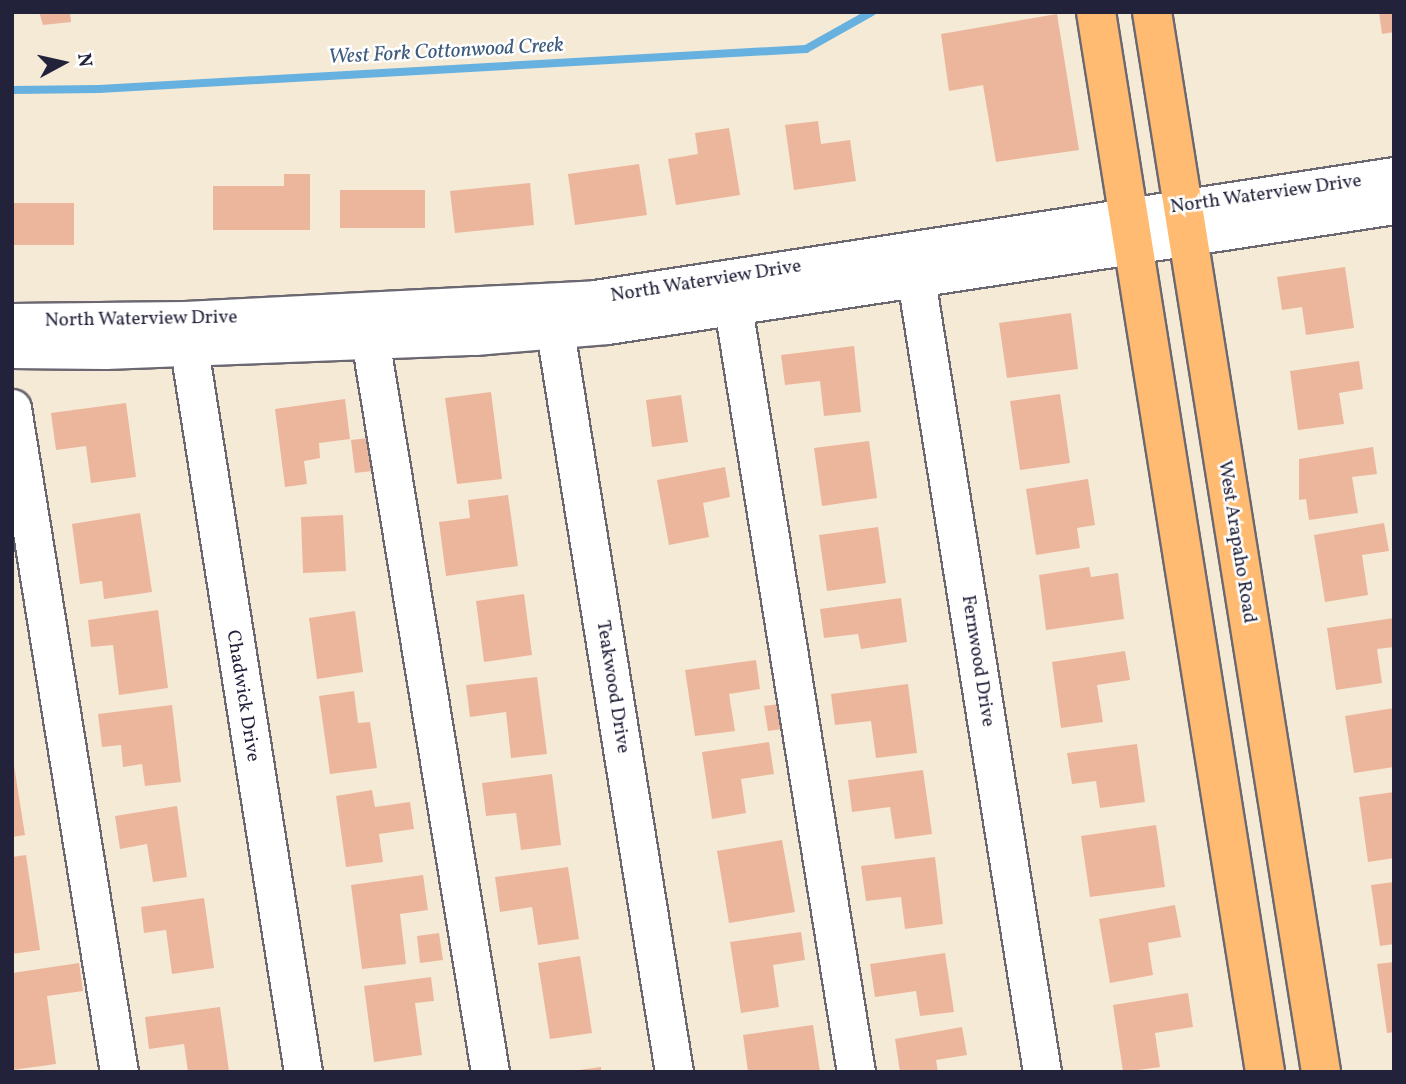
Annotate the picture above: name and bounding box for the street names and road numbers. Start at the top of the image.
street label: North Waterview Drive [1168,170,1364,220]
street label: North Waterview Drive [609,256,803,308]
street label: North Waterview Drive [44,307,238,333]
street label: West Arapaho Road [1212,459,1260,625]
street label: Fernwood Drive [955,594,999,728]
street label: Teakwood Drive [590,619,634,755]
street label: Chadwick Drive [220,629,264,763]

